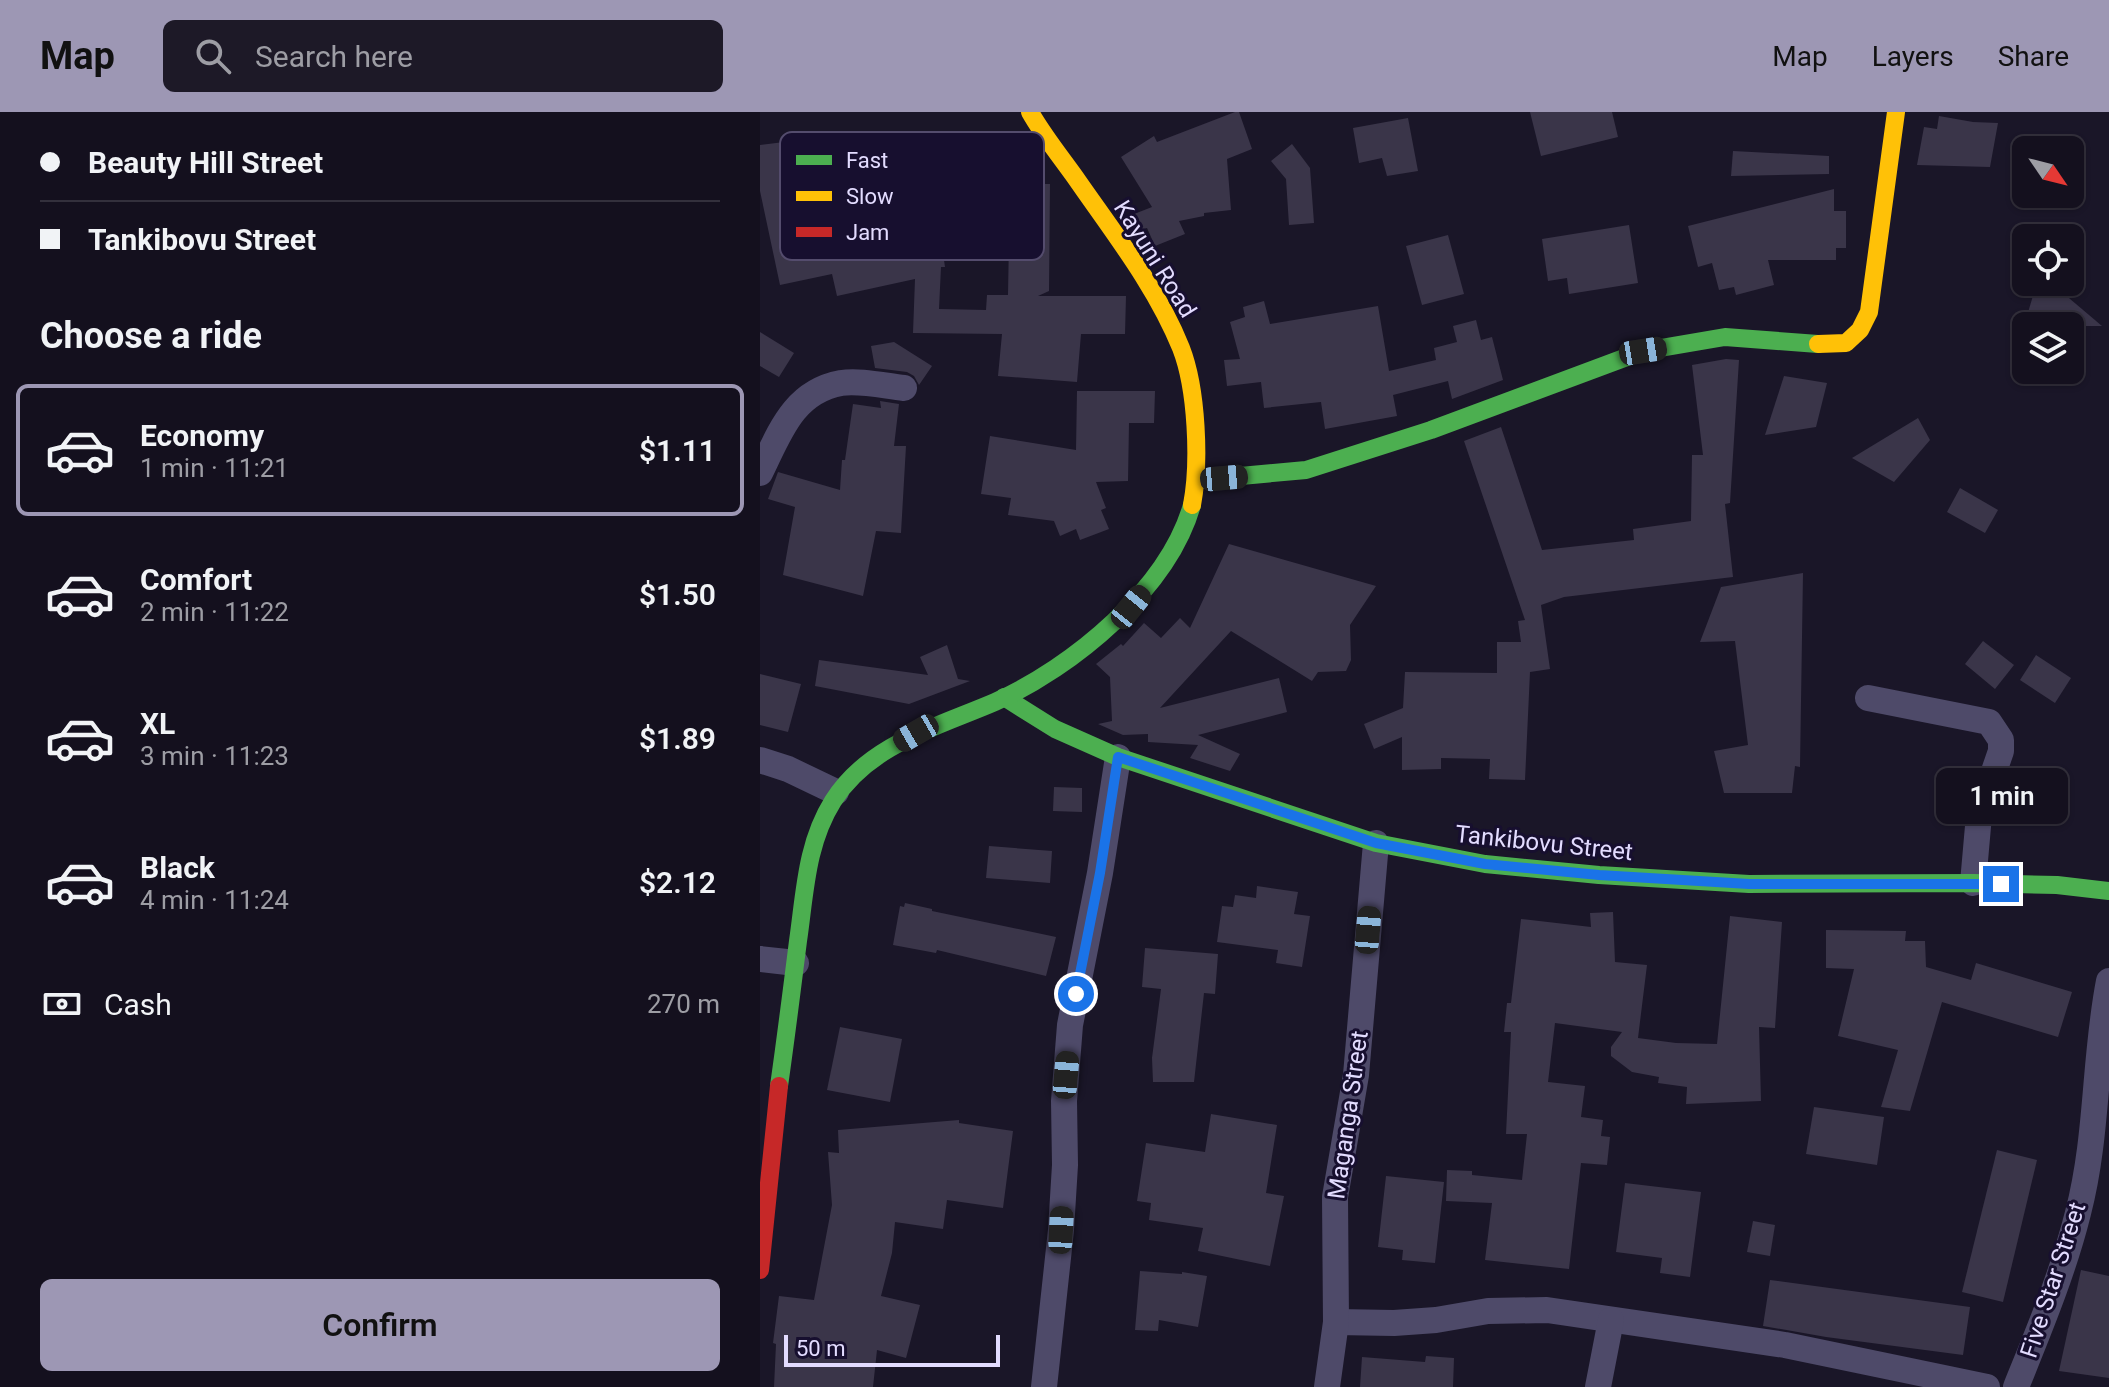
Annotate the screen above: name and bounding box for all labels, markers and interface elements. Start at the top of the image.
search box [163,20,723,92]
text: Map [40,34,115,78]
icon: search [191,34,235,78]
text: Search here [255,39,413,74]
text: Map [1772,40,1828,73]
text: Layers [1872,40,1954,73]
text: Share [1998,40,2069,73]
legend [780,132,1044,260]
north arrow [2012,136,2084,208]
map controls [2012,136,2084,384]
text: Beauty Hill Street [88,145,323,180]
text: Fast [846,148,888,173]
text: Slow [846,184,894,209]
street label: Kayuni Road [1108,195,1202,323]
text: Jam [846,220,889,245]
text: Tankibovu Street [88,222,316,257]
button: locate [2012,224,2084,296]
button: layers [2012,312,2084,384]
text: Choose a ride [40,315,262,357]
car [1617,335,1669,367]
icon: car [44,414,116,486]
text: Economy [140,418,264,453]
text: $1.11 [639,433,716,468]
text: 1 min · 11:21 [140,453,289,483]
car [1199,464,1249,492]
icon: car [44,558,116,630]
text: Comfort [140,562,252,597]
text: $1.50 [639,577,716,612]
car [1107,581,1155,633]
text: 2 min · 11:22 [140,597,289,627]
icon: car [44,702,116,774]
text: XL [140,706,175,741]
car [889,711,943,755]
text: $1.89 [639,721,716,756]
text: 3 min · 11:23 [140,741,289,771]
callout: 1 min [1935,768,2067,824]
text: 1 min [1969,781,2035,811]
street label: Tankibovu Street [1454,820,1634,866]
icon: car [44,846,116,918]
text: Black [140,850,215,885]
text: $2.12 [639,865,716,900]
route end [1983,866,2019,902]
text: 4 min · 11:24 [140,885,289,915]
car [1354,905,1382,955]
route start [1058,976,1094,1012]
icon: cash [40,982,84,1026]
text: Cash [104,987,172,1022]
text: 270 m [647,989,720,1019]
street label: Maganga Street [1322,1029,1374,1201]
car [1052,1050,1080,1100]
street label: Five Star Street [2015,1199,2091,1361]
car [1048,1205,1074,1255]
button: Confirm [40,1279,720,1371]
scale bar [784,1331,1000,1367]
text: 50 m [796,1336,845,1361]

